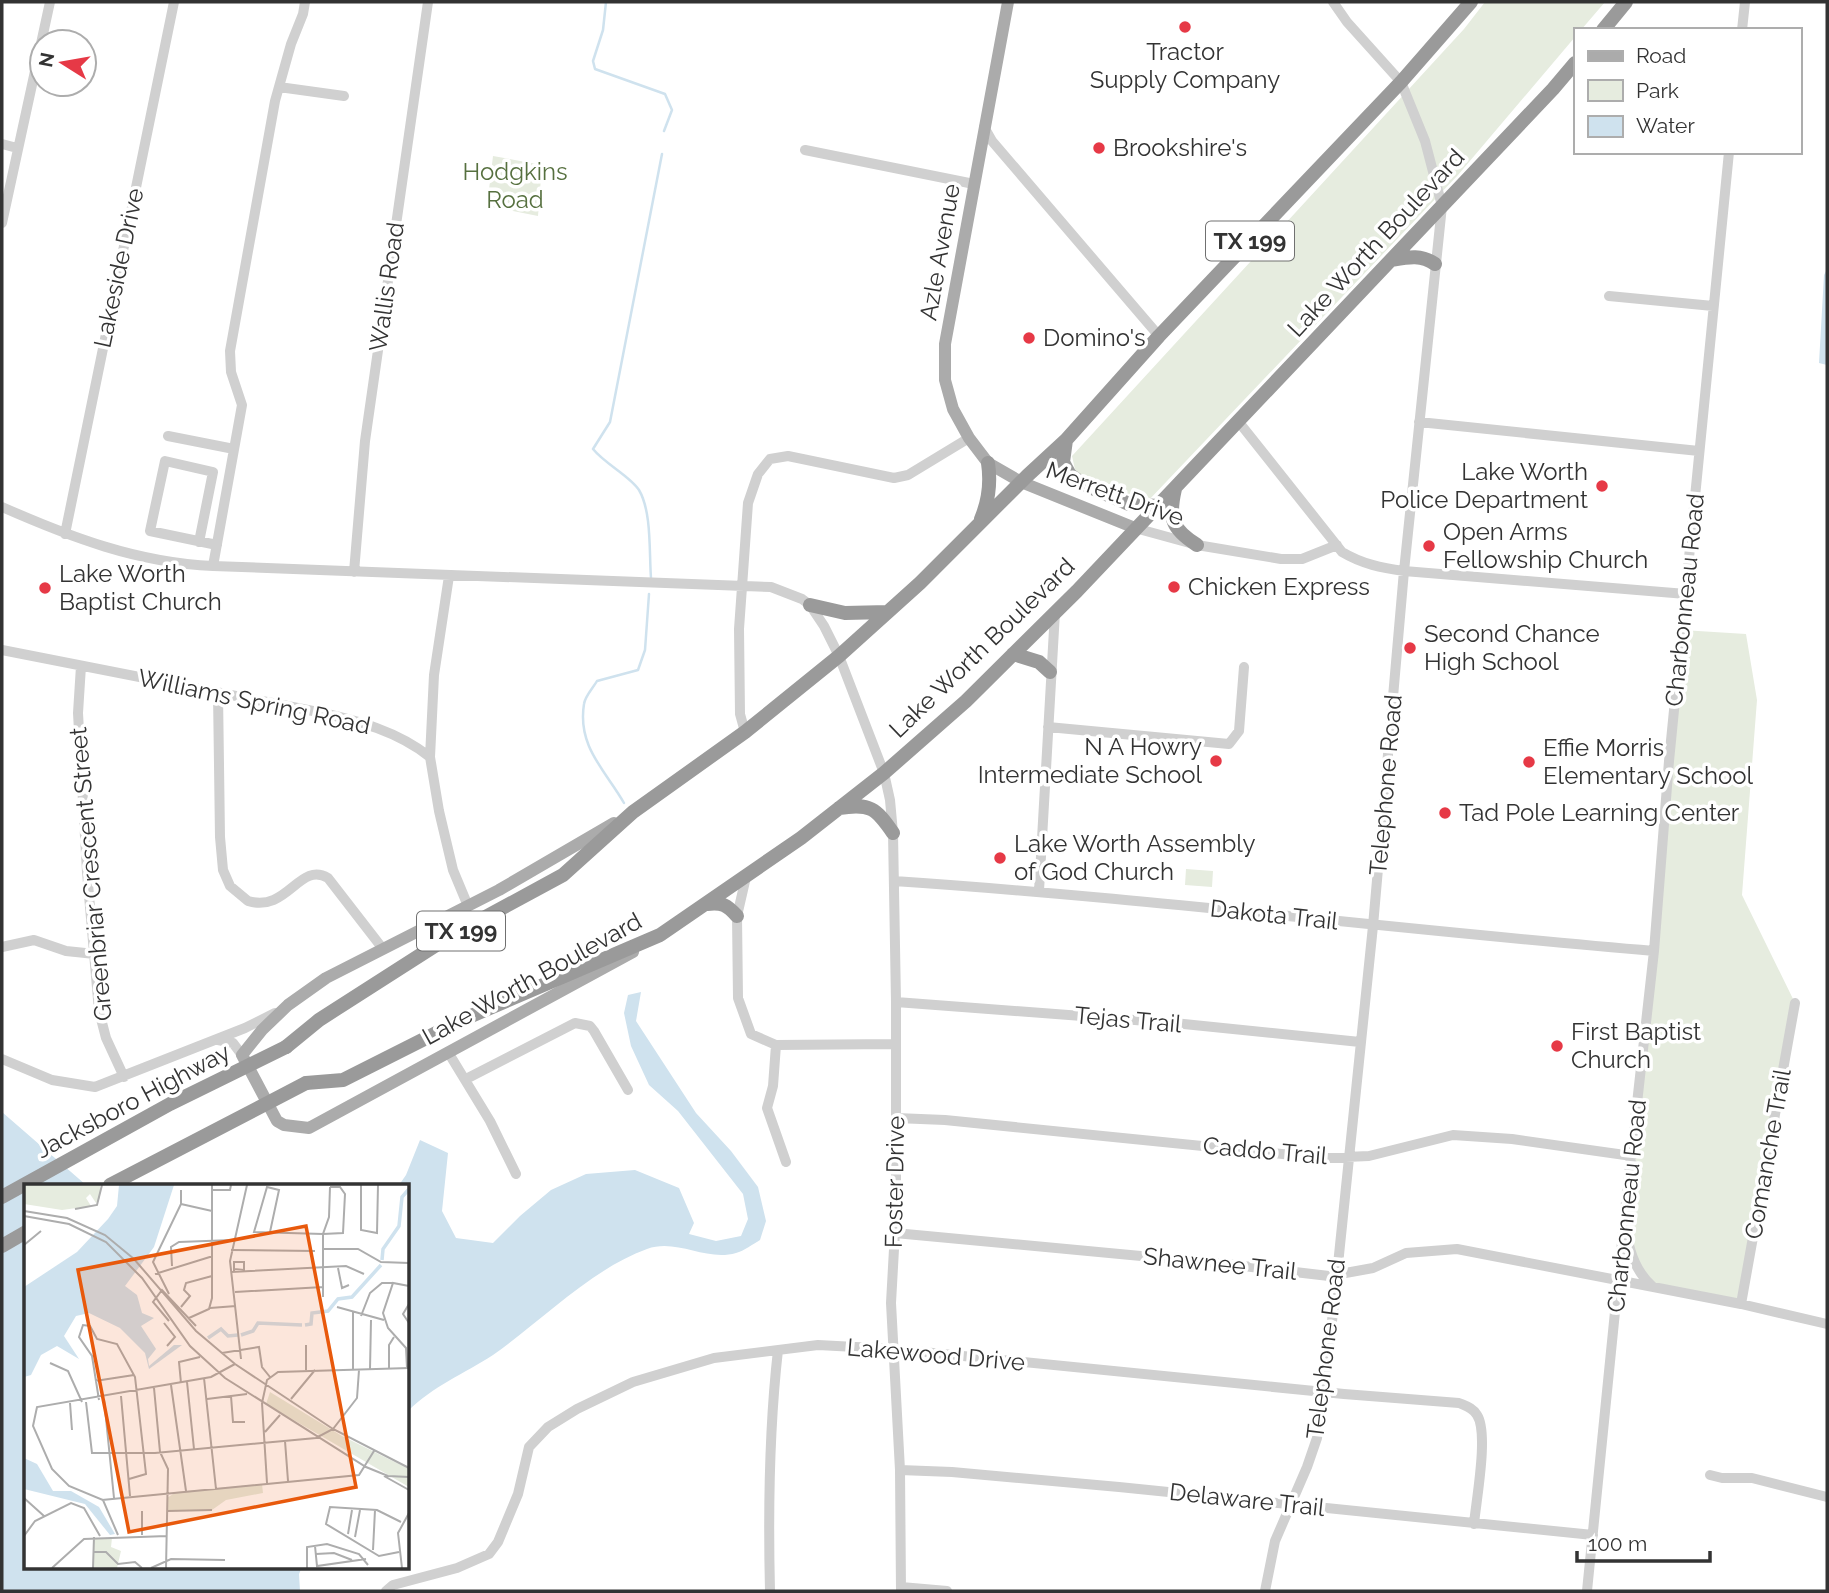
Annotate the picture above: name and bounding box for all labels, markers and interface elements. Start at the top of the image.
marker: Tractor Supply Company [1177,19,1193,35]
north arrow [28,28,98,98]
legend [1574,28,1801,154]
place label: Tractor Supply Company [1090,37,1280,94]
text: Road [1636,43,1686,68]
text: N [34,51,58,69]
text: Park [1636,78,1679,103]
text: Water [1636,113,1695,138]
place label: Brookshire's [1113,133,1247,162]
marker: Brookshire's [1091,140,1107,156]
street label: Lake Worth Boulevard [1281,143,1470,343]
park label: Hodgkins Road [462,157,568,214]
street label: Azle Avenue [913,181,966,323]
street label: Lakeside Drive [87,185,150,350]
street label: Wallis Road [363,220,410,354]
road number: TX 199 [1206,222,1294,260]
place label: Domino's [1043,323,1146,352]
marker: Domino's [1021,330,1037,346]
street label: Merrett Drive [1042,455,1188,532]
place label: Lake Worth Police Department [1380,457,1588,514]
marker: Lake Worth Police Department [1594,478,1610,494]
street label: Charbonneau Road [1659,492,1710,708]
place label: Open Arms Fellowship Church [1443,517,1648,574]
marker: Open Arms Fellowship Church [1421,538,1437,554]
street label: Lake Worth Boulevard [883,552,1080,744]
place label: Lake Worth Baptist Church [59,559,222,616]
place label: Chicken Express [1188,572,1370,601]
marker: Chicken Express [1166,579,1182,595]
marker: Lake Worth Baptist Church [37,580,53,596]
place label: Second Chance High School [1424,619,1600,676]
marker: Second Chance High School [1402,640,1418,656]
street label: Williams Spring Road [135,663,373,740]
street label: Telephone Road [1363,693,1408,877]
street label: Greenbriar Crescent Street [63,726,118,1022]
place label: N A Howry Intermediate School [978,732,1202,789]
place label: Effie Morris Elementary School [1543,733,1754,790]
marker: N A Howry Intermediate School [1208,753,1224,769]
marker: Effie Morris Elementary School [1521,754,1537,770]
place label: Tad Pole Learning Center [1459,798,1740,827]
marker: Tad Pole Learning Center [1437,805,1453,821]
place label: Lake Worth Assembly of God Church [1014,829,1255,886]
marker: Lake Worth Assembly of God Church [992,850,1008,866]
street label: Dakota Trail [1209,893,1340,936]
street label: Lake Worth Boulevard [417,906,646,1051]
road number: TX 199 [417,912,505,950]
street label: Tejas Trail [1073,1000,1183,1039]
place label: First Baptist Church [1571,1017,1701,1074]
street label: Jacksboro Highway [31,1037,235,1164]
marker: First Baptist Church [1549,1038,1565,1054]
street label: Comanche Trail [1738,1066,1797,1241]
street label: Charbonneau Road [1601,1098,1652,1314]
street label: Foster Drive [879,1116,910,1248]
street label: Caddo Trail [1202,1131,1329,1170]
inset map [24,1184,410,1568]
street label: Shawnee Trail [1142,1241,1299,1286]
street label: Telephone Road [1300,1257,1351,1441]
street label: Lakewood Drive [846,1332,1026,1377]
street label: Delaware Trail [1168,1477,1327,1522]
scale bar [1577,1520,1710,1564]
text: 100 m [1588,1531,1647,1556]

